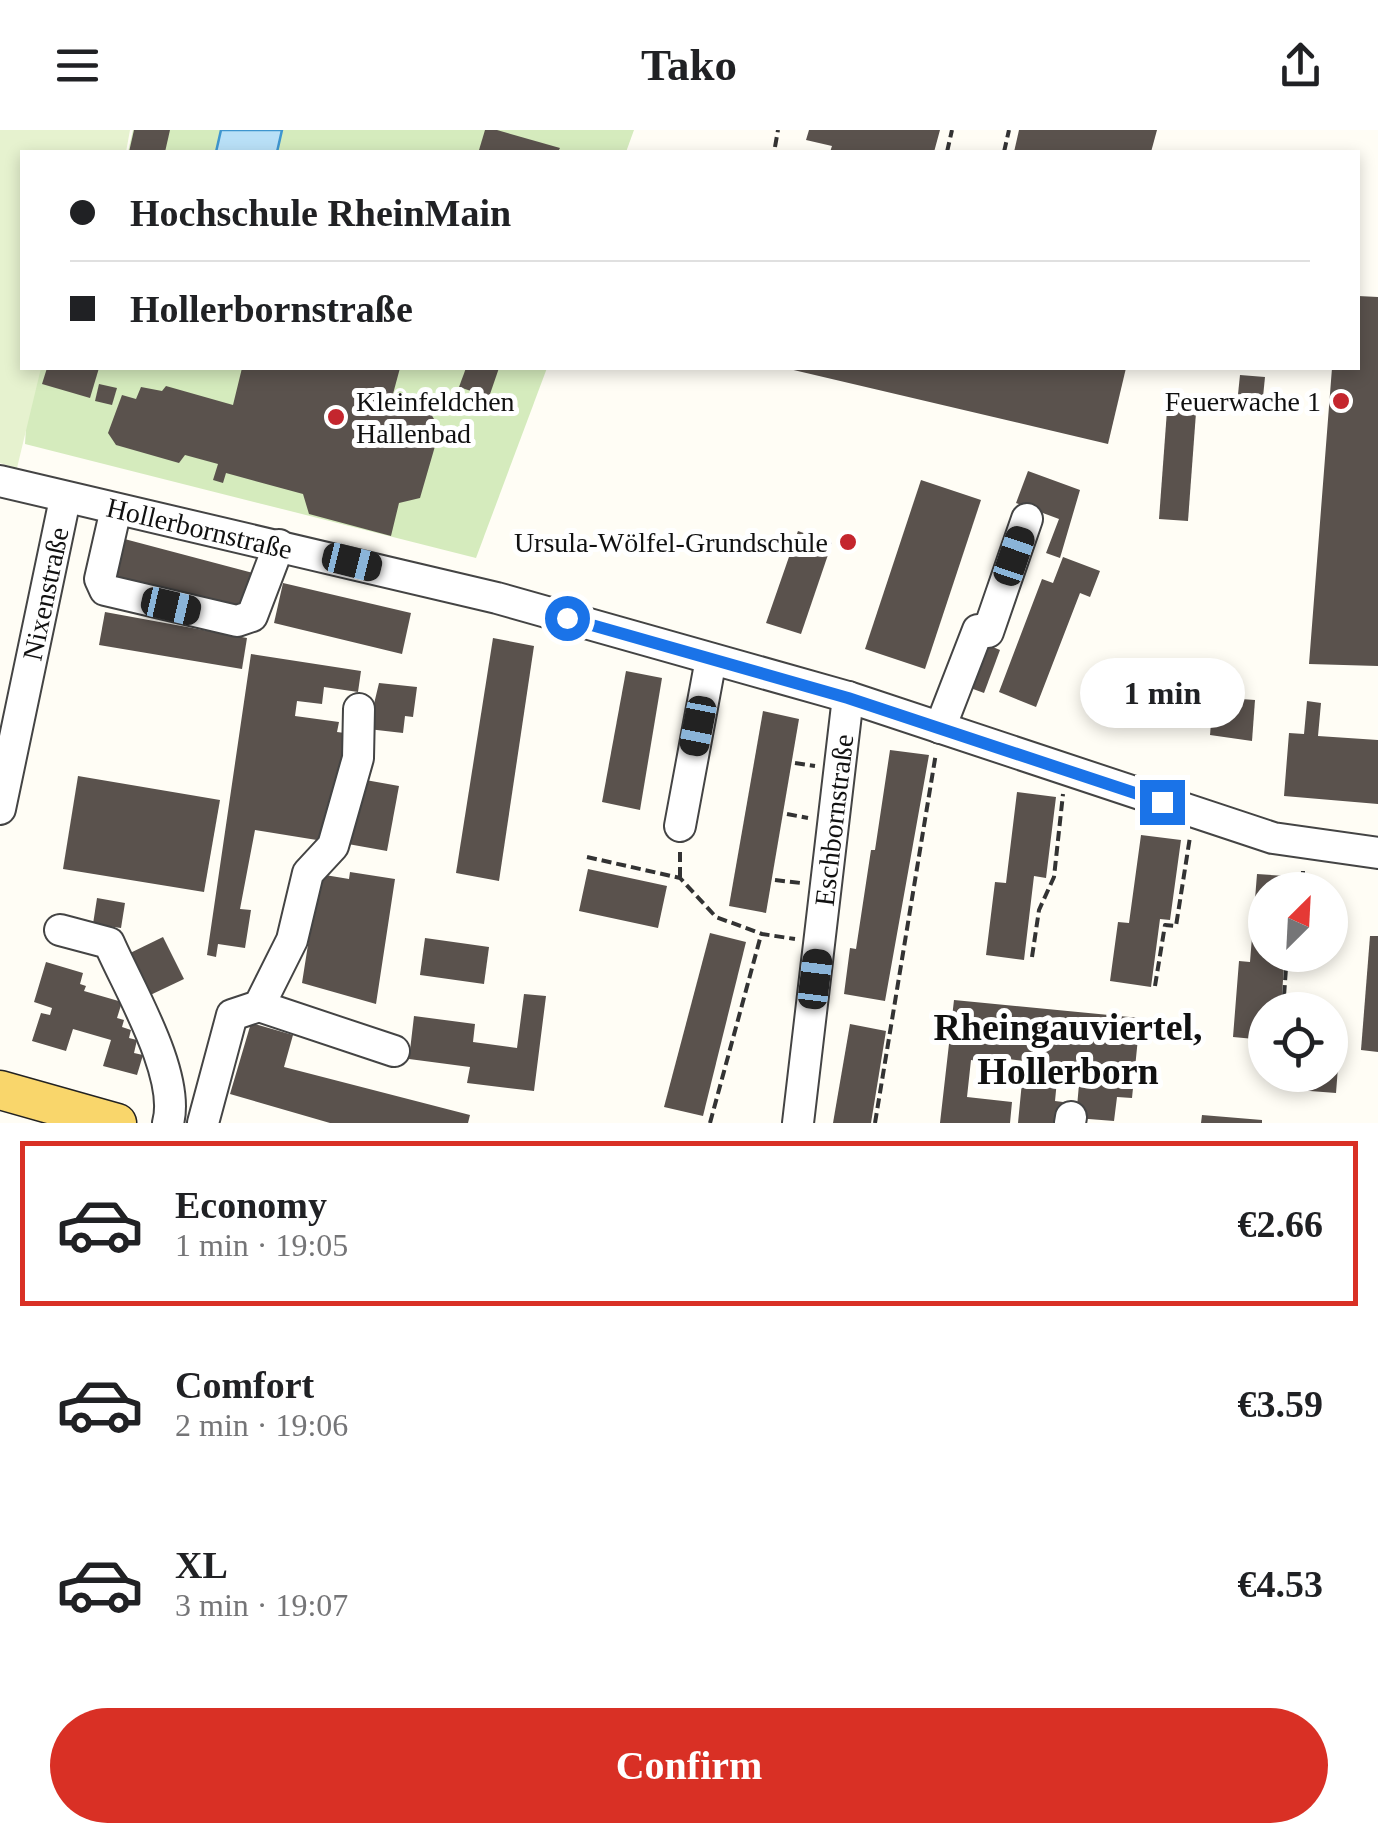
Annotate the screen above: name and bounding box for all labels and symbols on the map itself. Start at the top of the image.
place label: Kleinfeldchen Hallenbad [356,386,515,449]
place label: Feuerwache 1 [1165,386,1321,417]
marker: Feuerwache 1 [1330,390,1352,412]
marker: Kleinfeldchen Hallenbad [325,406,347,428]
street label: Hollerbornstraße [104,491,295,565]
car [990,523,1038,589]
street label: Nixenstraße [16,524,74,663]
place label: Ursula-Wölfel-Grundschule [514,527,828,558]
marker: Ursula-Wölfel-Grundschule [837,531,859,553]
car [319,540,385,584]
car [138,585,204,627]
route start [545,596,590,641]
callout: 1 min [1080,657,1244,727]
car [678,694,718,758]
street label: Eschbornstraße [808,733,859,908]
route end [1140,780,1185,825]
north arrow [1248,872,1348,972]
car [796,947,834,1011]
district label: Rheingauviertel, Hollerborn [933,1006,1203,1092]

